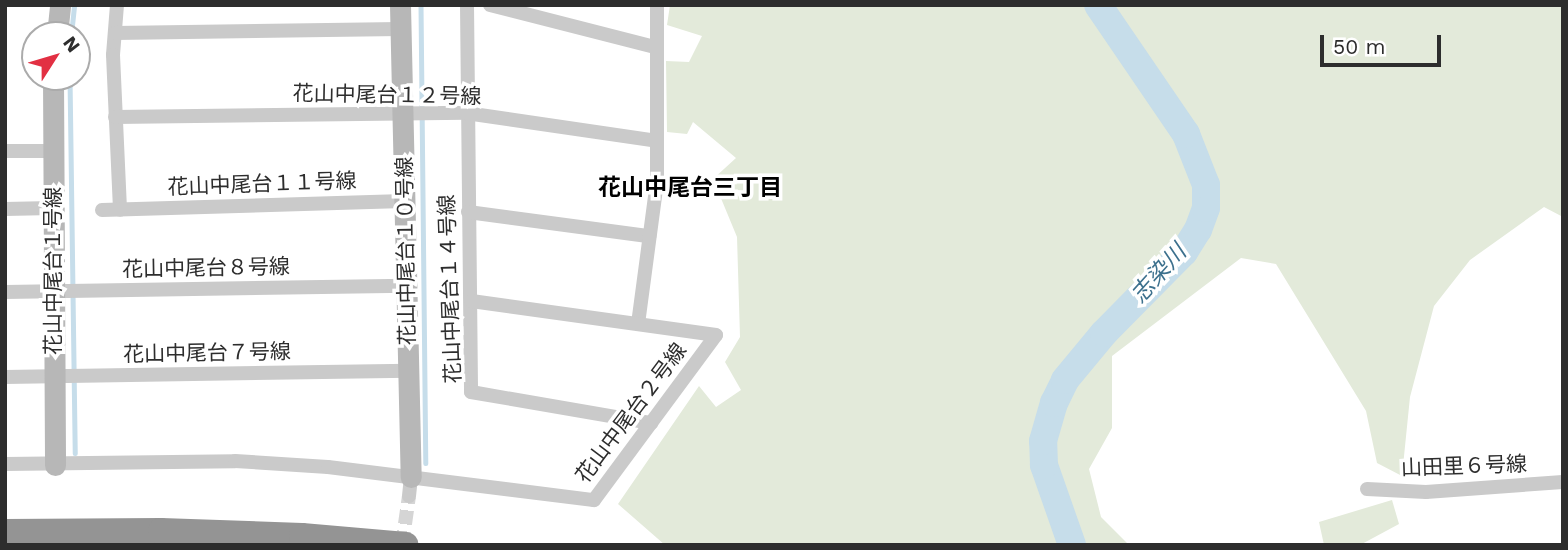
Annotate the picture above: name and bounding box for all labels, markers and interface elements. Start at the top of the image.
north arrow [21,21,91,91]
scale bar [1323,21,1444,65]
text: N [58,32,85,57]
text: 50 m [1333,34,1385,59]
street label: 花山中尾台１２号線 [292,81,482,109]
street label: 花山中尾台１０号線 [392,156,420,346]
street label: 花山中尾台１１号線 [167,168,357,200]
district label: 花山中尾台三丁目 [598,174,782,202]
street label: 花山中尾台１号線 [40,187,66,355]
street label: 花山中尾台１４号線 [434,194,466,384]
water label: 志染川 [1126,239,1192,309]
street label: 花山中尾台８号線 [122,254,290,282]
street label: 花山中尾台２号線 [570,338,692,488]
street label: 花山中尾台７号線 [123,339,291,367]
street label: 山田里６号線 [1401,451,1527,481]

